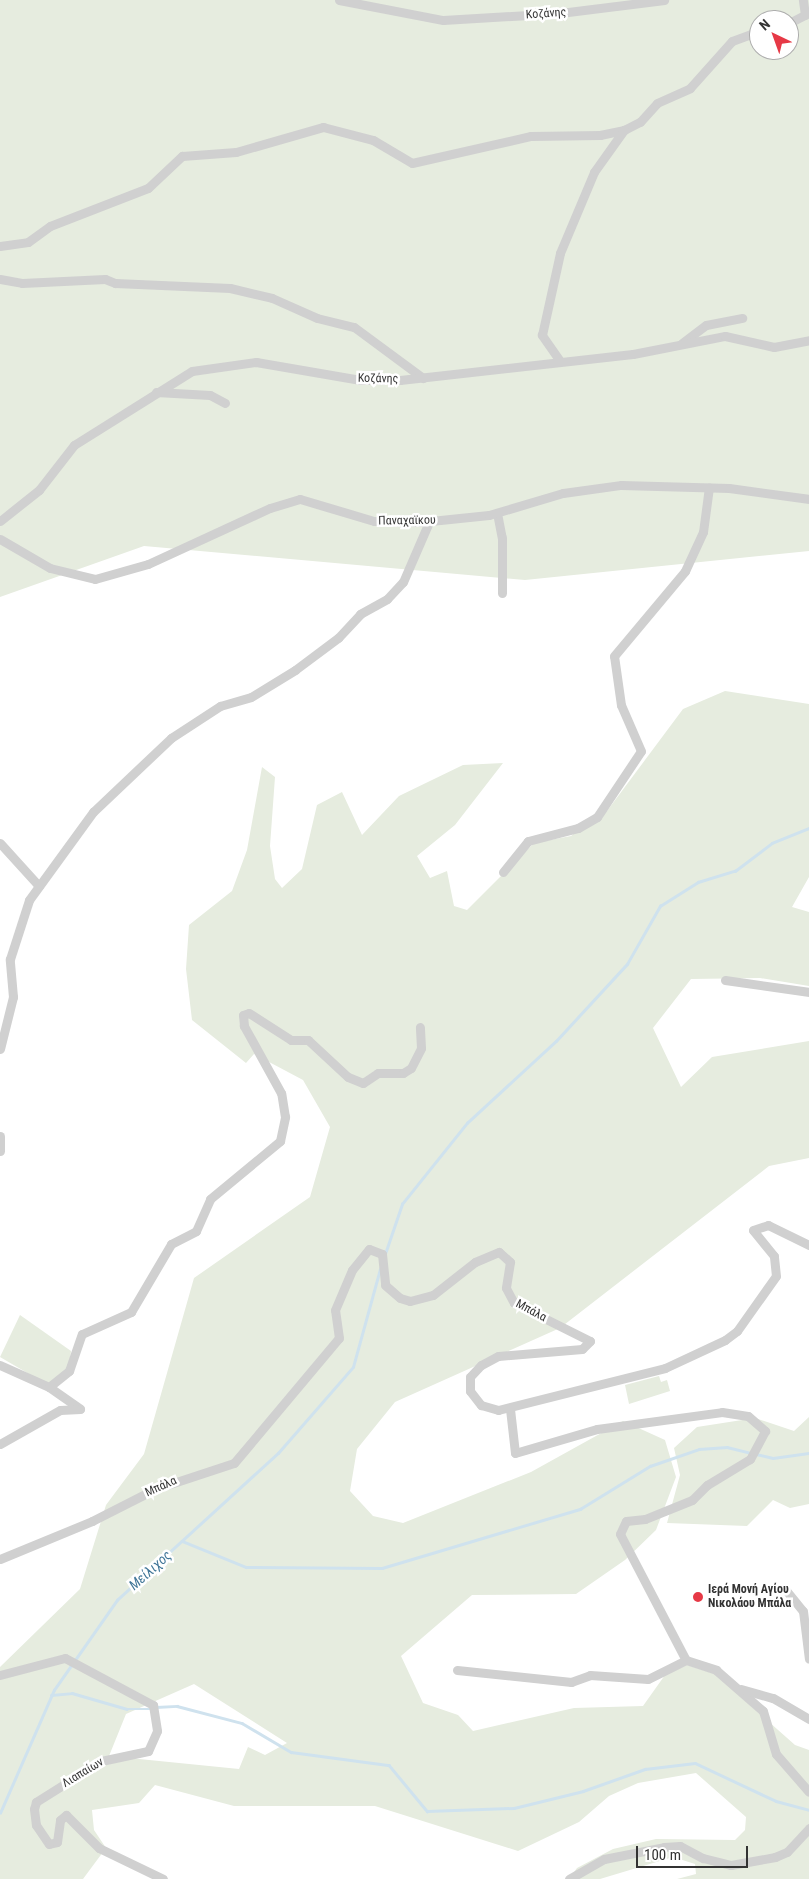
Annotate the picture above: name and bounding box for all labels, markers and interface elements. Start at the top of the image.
street label: Κοζάνης [525,5,567,23]
north arrow [749,10,799,60]
text: N [756,16,773,33]
street label: Κοζάνης [358,371,398,387]
street label: Παναχαϊκου [378,513,436,529]
street label: Μπάλα [513,1297,549,1325]
street label: Μπάλα [143,1474,179,1500]
water label: Μείλιχος [125,1547,175,1593]
place label: Ιερά Μονή Αγίου Νικολάου Μπάλα [708,1583,791,1611]
marker: Ιερά Μονή Αγίου Νικολάου Μπάλα [692,1591,704,1603]
street label: Λιαπαίων [60,1755,106,1791]
scale bar [639,1836,752,1868]
text: 100 m [644,1846,681,1864]

